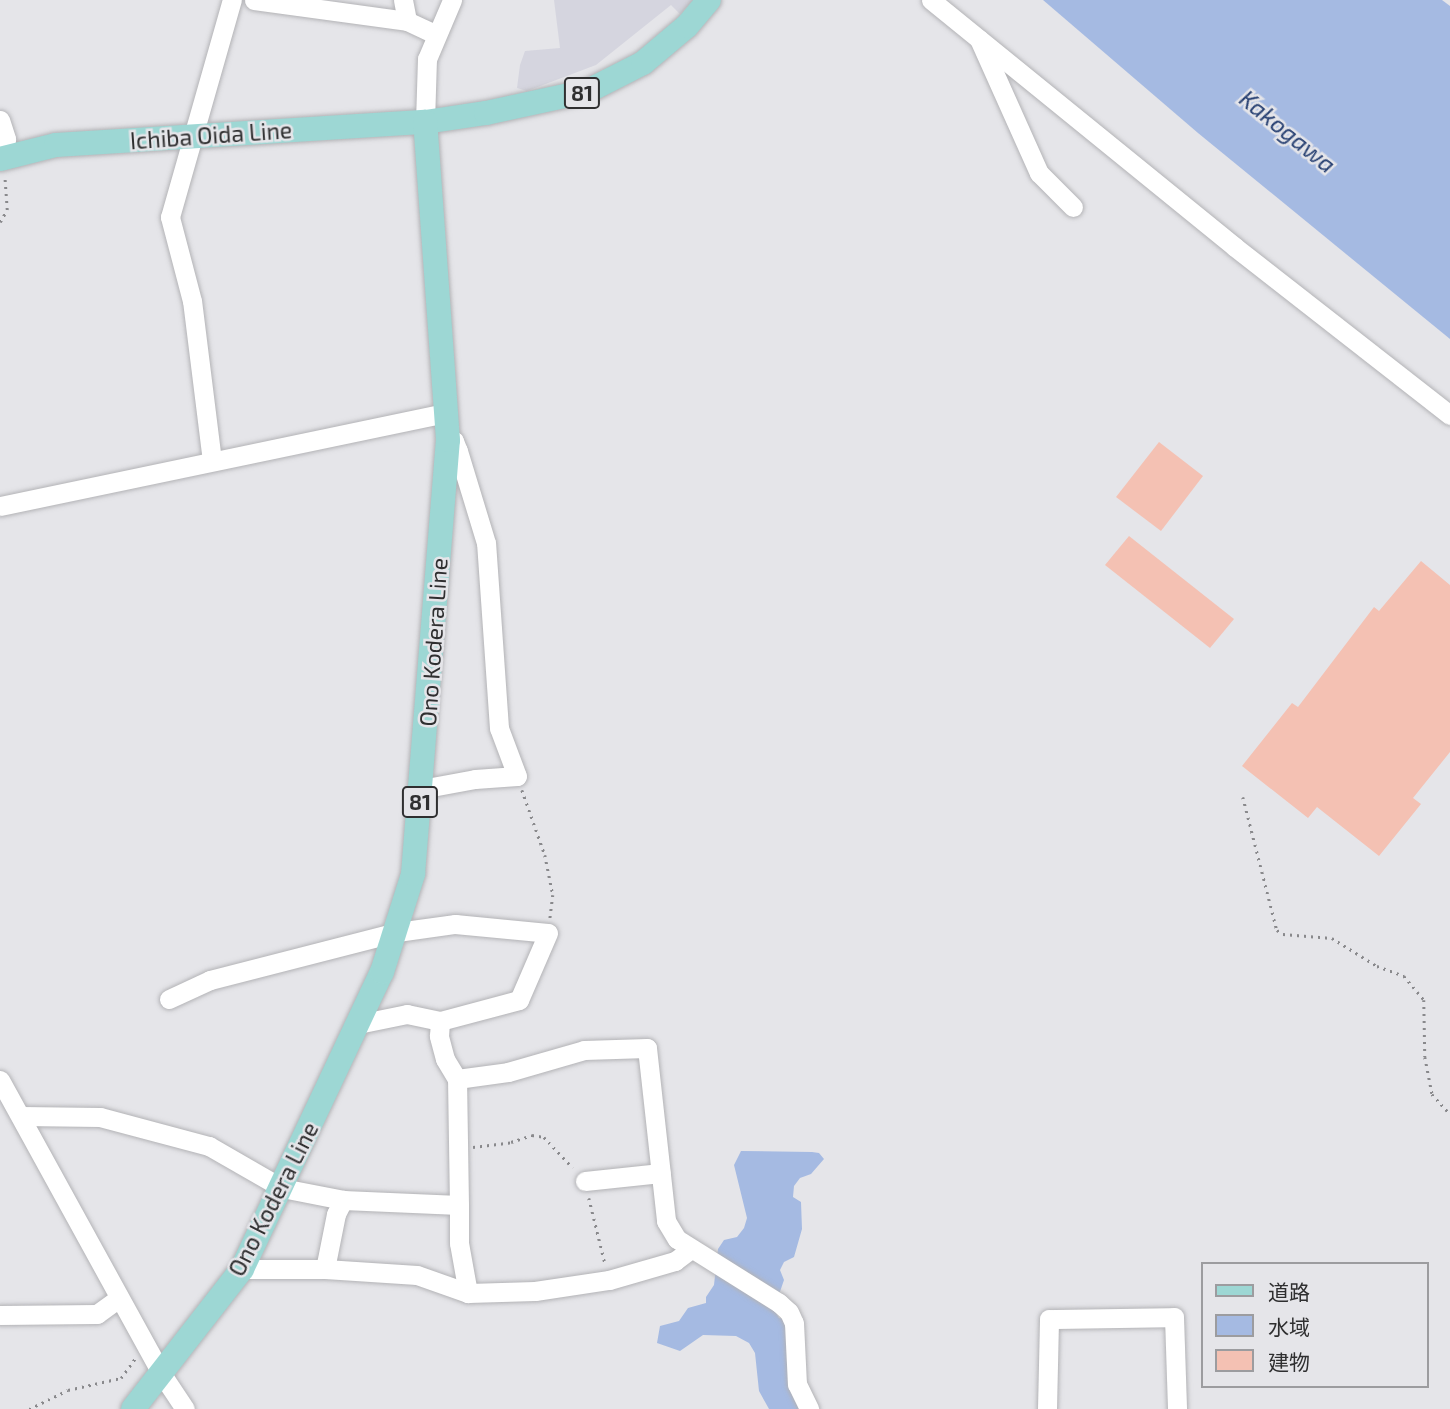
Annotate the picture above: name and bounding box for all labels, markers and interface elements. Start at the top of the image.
road number: 81 [563,76,601,110]
water label: Kakogawa [1234,84,1342,178]
street label: Ichiba Oida Line [129,116,293,154]
street label: Ono Kodera Line [413,557,453,727]
road number: 81 [401,784,439,820]
street label: Ono Kodera Line [222,1117,324,1281]
legend [1202,1262,1429,1388]
text: 道路 [1268,1279,1310,1304]
text: 水域 [1268,1314,1310,1339]
text: 建物 [1268,1349,1310,1374]

